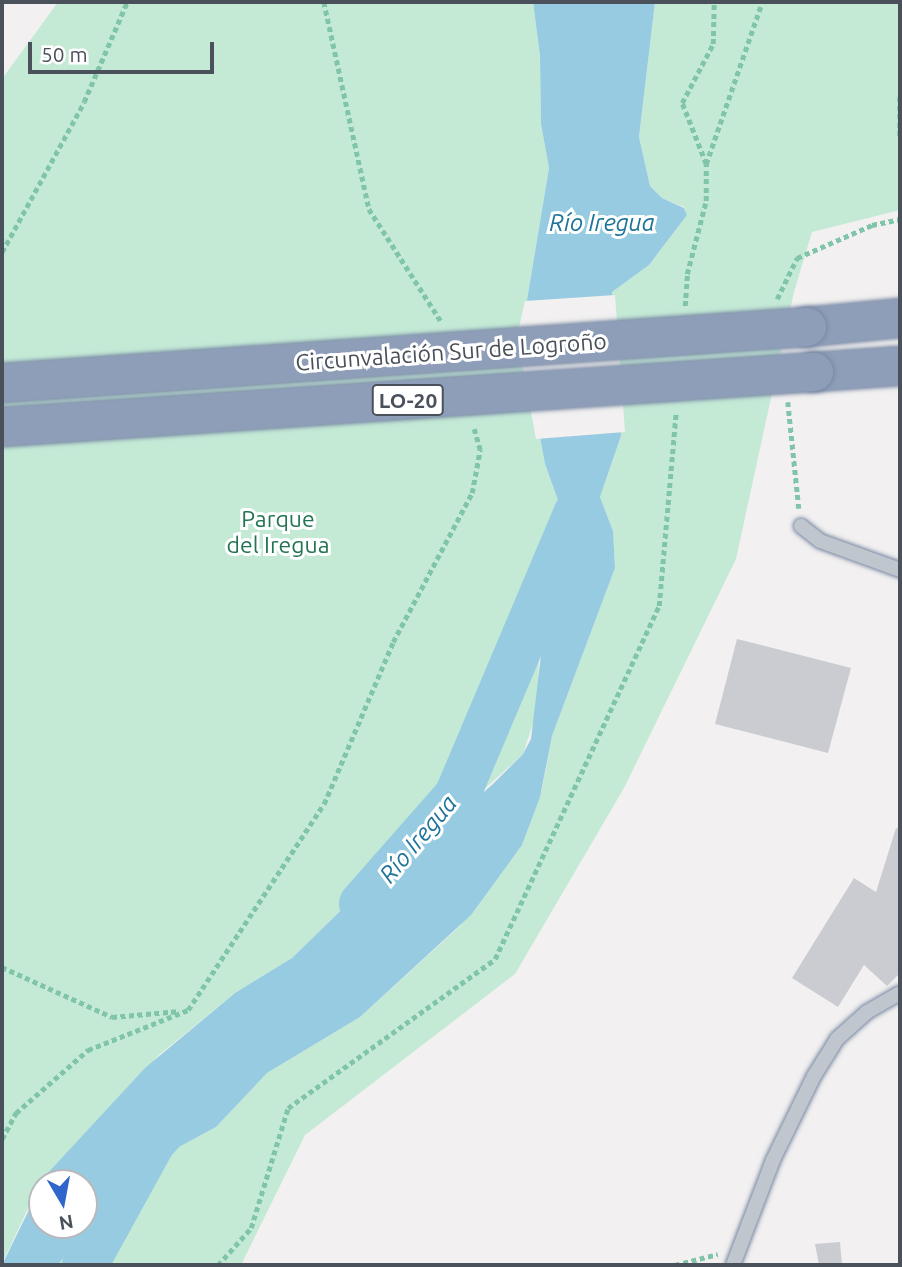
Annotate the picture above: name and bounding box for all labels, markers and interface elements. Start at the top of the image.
scale bar [32,28,217,72]
text: 50 m [41,42,88,66]
water label: Río Iregua [549,209,655,237]
street label: Circunvalación Sur de Logroño [294,327,608,377]
road number: LO-20 [371,382,445,418]
park label: Parque del Iregua [227,505,329,559]
water label: Río Iregua [373,789,463,889]
north arrow [28,1169,98,1239]
text: N [57,1211,75,1235]

